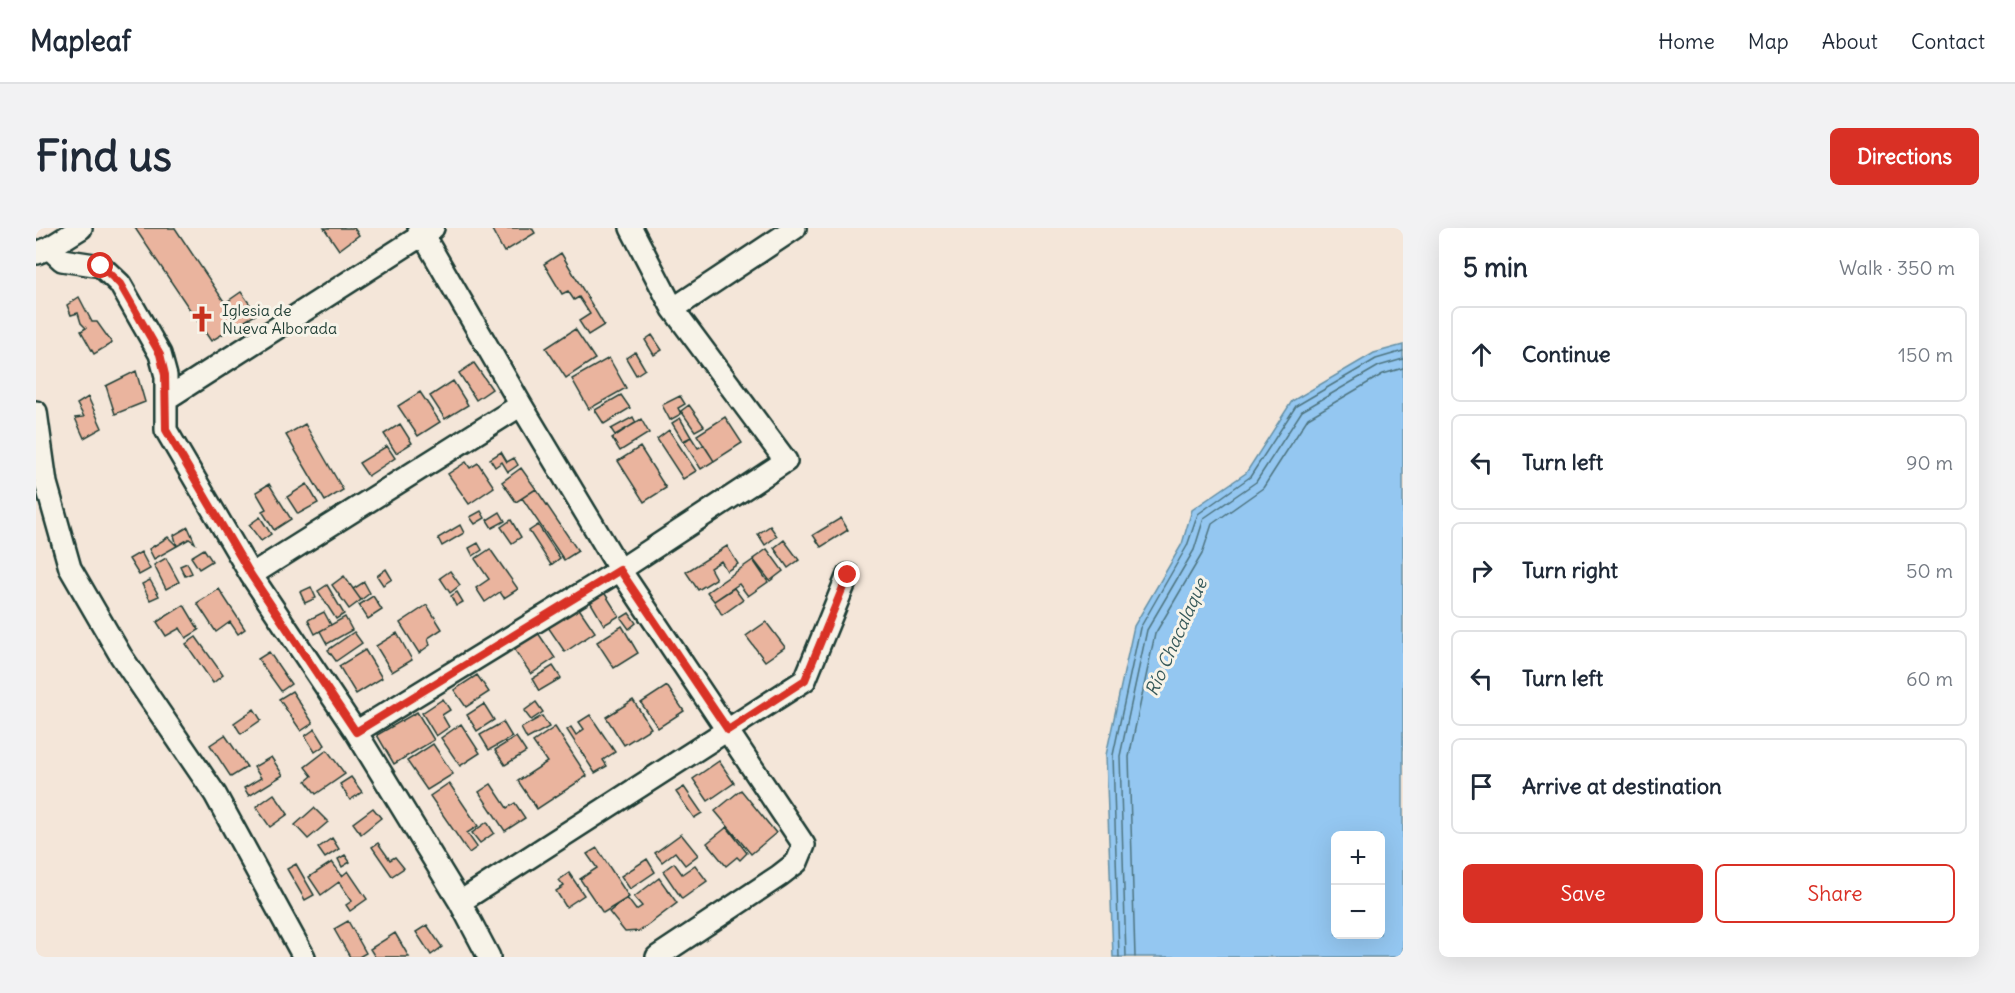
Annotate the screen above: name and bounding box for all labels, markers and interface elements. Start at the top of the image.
text: Mapleaf [30,23,131,59]
text: Home [1658,28,1715,55]
text: Map [1748,28,1789,55]
text: About [1822,28,1878,55]
text: Contact [1911,28,1985,55]
button: Directions [1830,128,1979,185]
text: Find us [36,130,172,182]
text: 5 min [1463,251,1528,284]
route start [87,252,113,278]
text: Walk · 350 m [1839,255,1955,280]
place label: Iglesia de Nueva Alborada [222,300,337,338]
church icon: Iglesia de Nueva Alborada [187,304,217,334]
icon: ahead [1465,338,1498,371]
text: Continue [1522,340,1611,368]
text: 150 m [1898,342,1953,367]
icon: left [1465,446,1498,479]
text: Turn left [1522,448,1603,476]
text: 90 m [1906,450,1953,475]
icon: right [1465,554,1498,587]
text: Turn right [1522,556,1618,584]
text: 50 m [1906,558,1953,583]
route end [834,561,860,587]
water label: Río Chacalaque [1140,574,1213,699]
icon: left [1465,662,1498,695]
text: Turn left [1522,664,1603,692]
text: 60 m [1906,666,1953,691]
icon: arrive [1465,770,1498,803]
text: Arrive at destination [1522,772,1722,800]
map controls [1331,831,1385,939]
button: + [1331,831,1385,885]
button: Save [1463,864,1703,923]
button: Share [1715,864,1955,923]
button: − [1331,885,1385,939]

